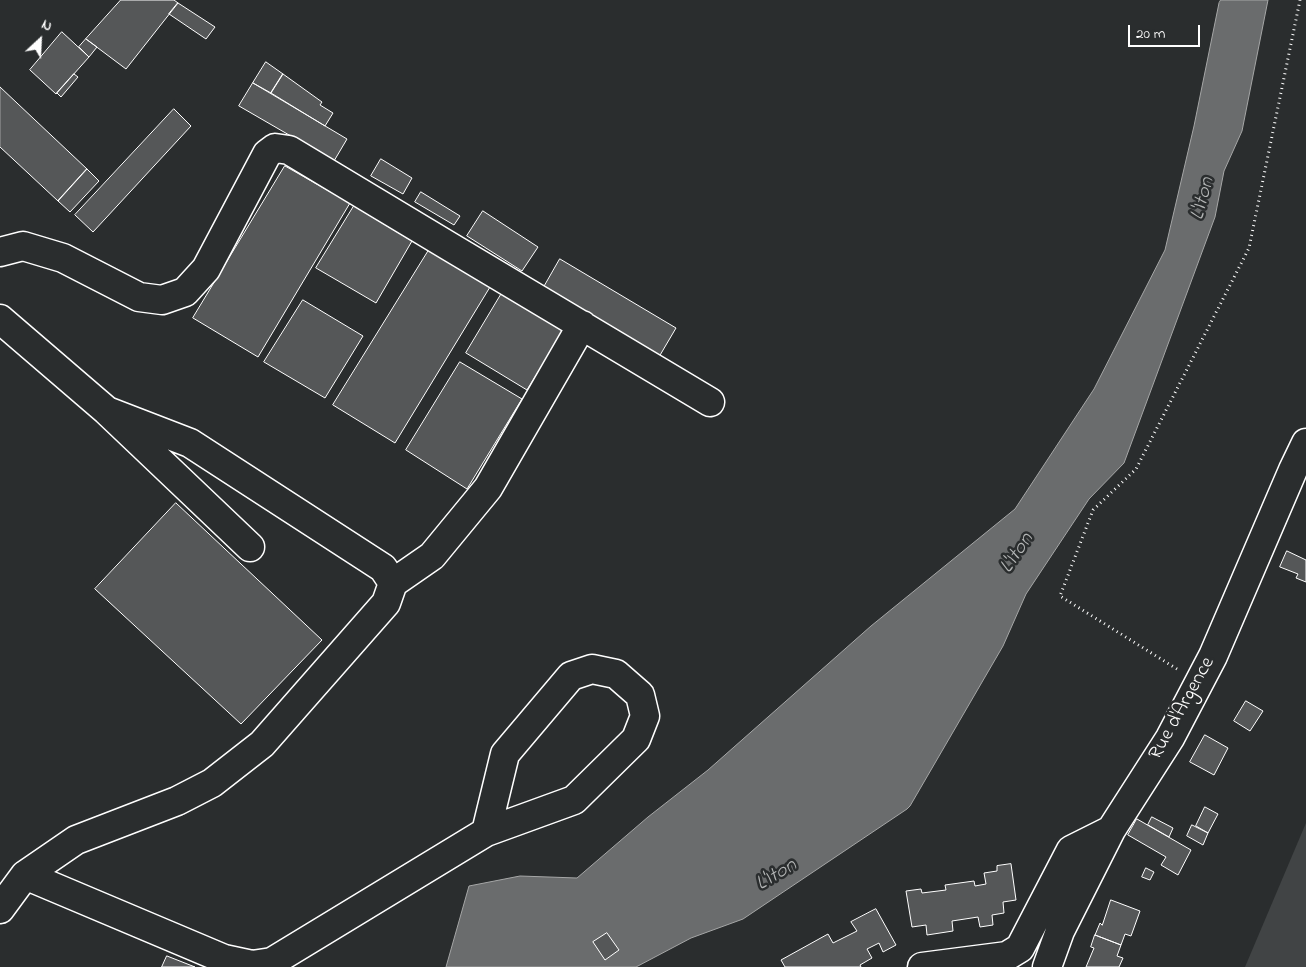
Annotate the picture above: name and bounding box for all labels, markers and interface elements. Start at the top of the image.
text: N [38,14,55,37]
north arrow [15,15,65,65]
scale bar [1131,15,1204,47]
text: 20 m [1136,23,1165,45]
water label: L'Iton [1186,175,1222,223]
water label: L'Iton [995,529,1041,579]
street label: Rue d'Argence [1145,653,1221,765]
water label: L'Iton [752,854,802,898]

